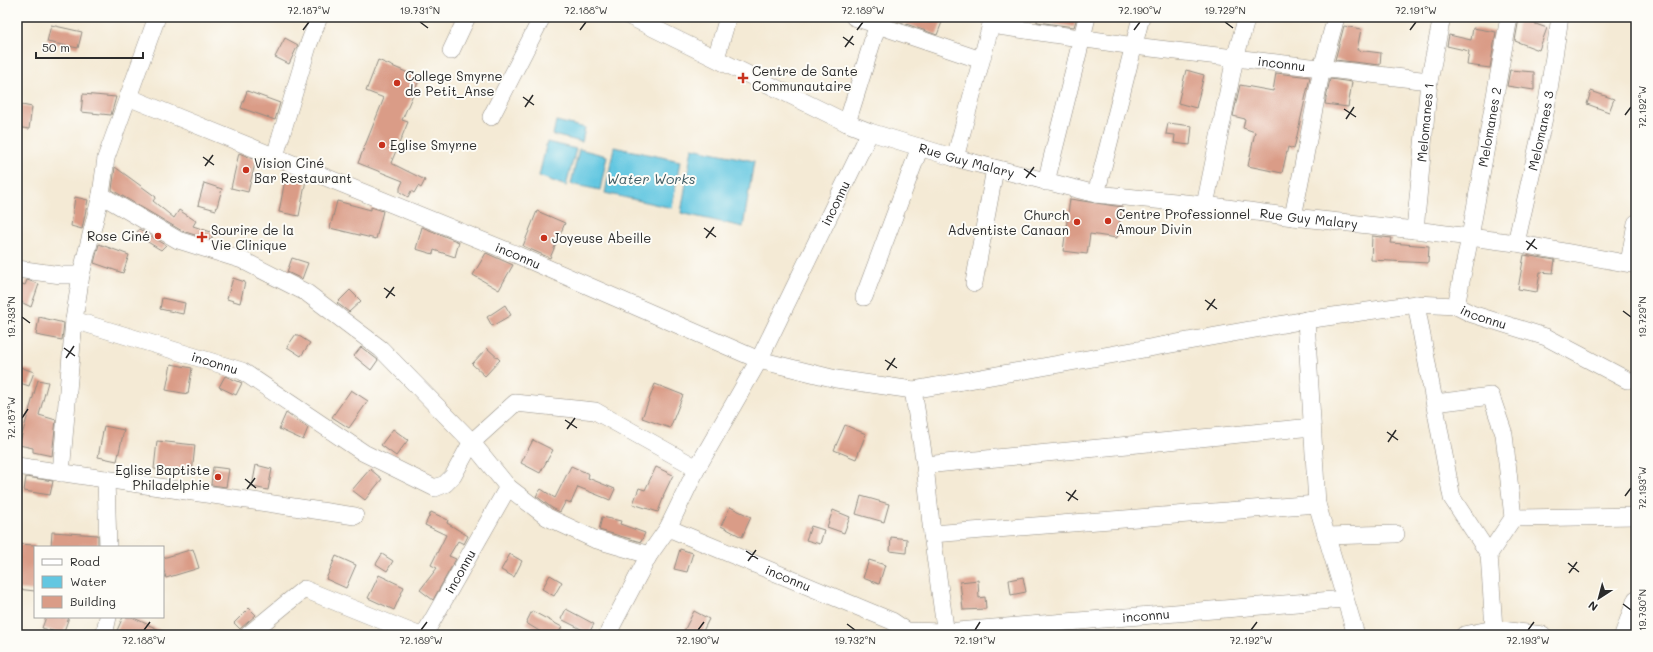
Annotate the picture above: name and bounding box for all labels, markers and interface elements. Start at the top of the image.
text: 72.187°W [288,3,331,17]
text: 19.731°N [400,3,440,17]
text: 72.188°W [564,3,608,17]
text: 72.189°W [841,3,885,17]
text: 72.190°W [1118,3,1162,17]
text: 19.729°N [1204,3,1246,17]
text: 72.191°W [1395,3,1437,17]
scale bar [36,34,143,60]
text: 50 m [42,39,70,55]
street label: inconnu [1257,52,1306,74]
place label: Centre de Sante Communautaire [752,62,858,94]
place label: College Smyrne de Petit_Anse [405,67,503,99]
marker: Centre de Sante Communautaire [737,72,749,84]
marker: College Smyrne de Petit_Anse [392,78,402,88]
street label: Melomanes 1 [1412,82,1437,163]
text: 72.192°W [1635,85,1649,128]
street label: Melomanes 2 [1474,86,1504,168]
street label: Melomanes 3 [1523,89,1557,172]
place label: Eglise Smyrne [390,136,477,153]
street label: Rue Guy Malary [917,138,1017,181]
marker: Eglise Smyrne [377,140,387,150]
place label: Vision Ciné Bar Restaurant [254,154,352,186]
marker: Vision Ciné Bar Restaurant [241,165,251,175]
water label: Water Works [606,169,696,188]
street label: inconnu [817,178,853,228]
street label: Rue Guy Malary [1259,204,1359,232]
place label: Centre Professionnel Amour Divin [1116,205,1250,237]
place label: Church Adventiste Canaan [948,206,1069,238]
marker: Centre Professionnel Amour Divin [1103,216,1113,226]
marker: Church Adventiste Canaan [1072,217,1082,227]
place label: Sourire de la Vie Clinique [211,221,294,253]
place label: Rose Ciné [87,227,150,244]
place label: Joyeuse Abeille [552,229,651,246]
marker: Rose Ciné [153,231,163,241]
marker: Sourire de la Vie Clinique [196,231,208,243]
marker: Joyeuse Abeille [539,233,549,243]
street label: inconnu [493,238,544,272]
text: 19.733°N [4,296,18,338]
text: 19.729°N [1635,296,1649,338]
street label: inconnu [1458,301,1509,332]
street label: inconnu [189,347,240,377]
text: 72.187°W [4,396,18,439]
place label: Eglise Baptiste Philadelphie [115,461,210,493]
text: 72.193°W [1635,466,1649,509]
marker: Eglise Baptiste Philadelphie [213,472,223,482]
legend [34,546,164,618]
street label: inconnu [440,546,479,596]
text: Road [70,553,100,569]
street label: inconnu [763,560,814,594]
text: Water [70,573,107,589]
north arrow [1579,578,1619,618]
text: 19.730°N [1635,589,1649,631]
text: Building [70,593,116,609]
text: N [1585,598,1601,615]
street label: inconnu [1121,605,1170,625]
text: 72.188°W [122,633,166,647]
text: 72.189°W [399,633,443,647]
text: 72.190°W [676,633,720,647]
text: 19.732°N [834,633,876,647]
text: 72.191°W [954,633,996,647]
text: 72.192°W [1230,633,1273,647]
text: 72.193°W [1507,633,1550,647]

